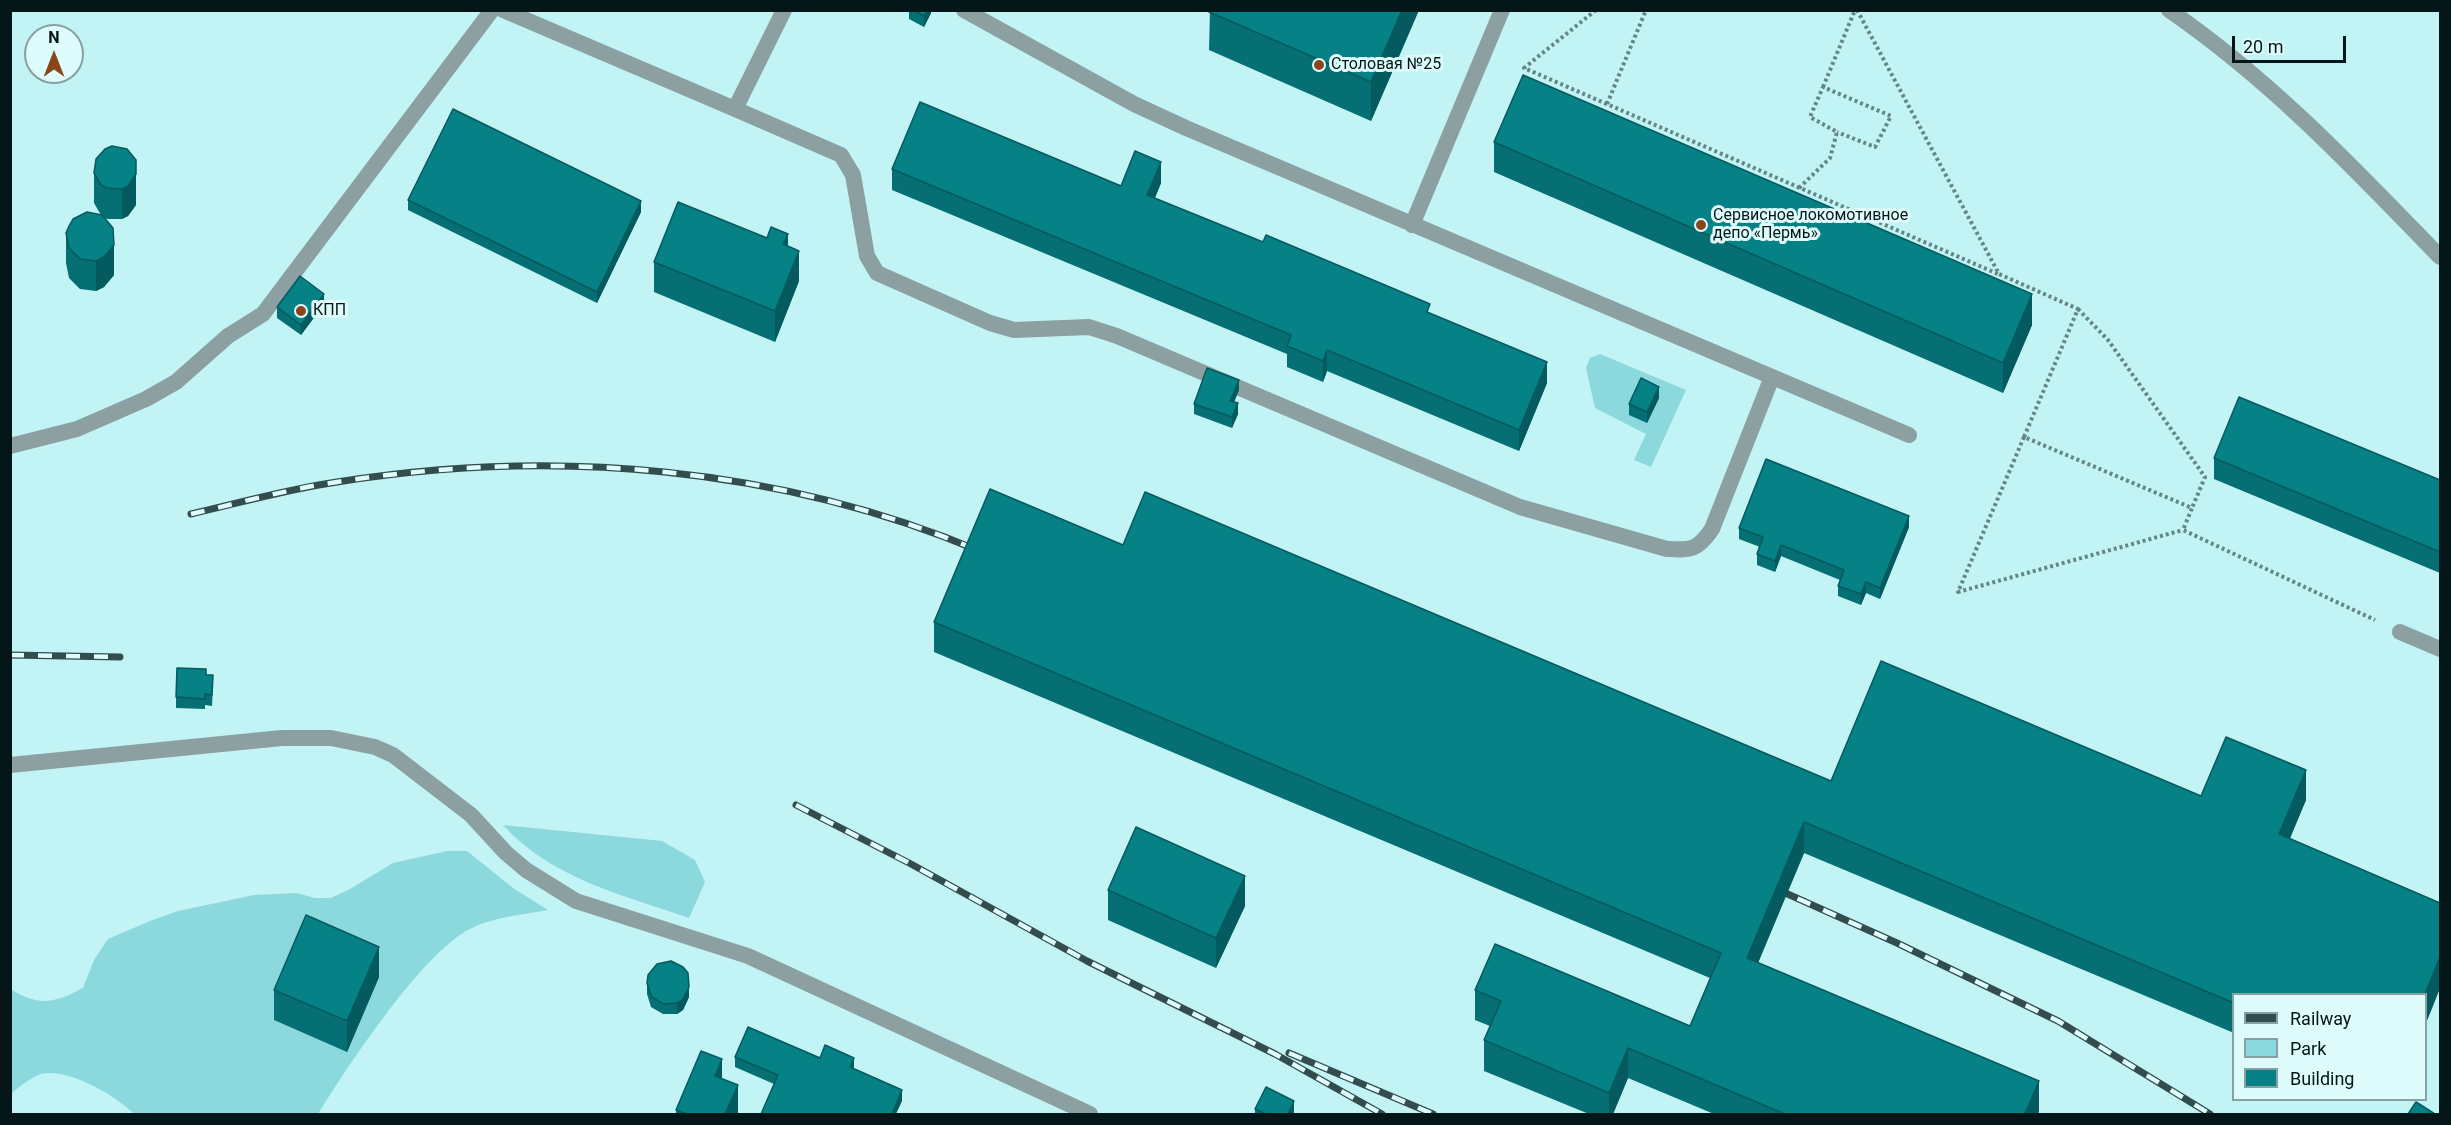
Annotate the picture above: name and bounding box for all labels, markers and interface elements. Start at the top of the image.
north arrow [24,24,84,84]
scale bar [2235,24,2349,62]
text: N [48,28,60,47]
text: 20 m [2243,36,2283,57]
place label: Столовая №25 [1331,55,1441,75]
marker: Столовая №25 [1312,58,1326,72]
place label: Сервисное локомотивное депо «Пермь» [1713,206,1908,244]
marker: Сервисное локомотивное депо «Пермь» [1694,218,1708,232]
place label: КПП [313,301,346,321]
marker: КПП [294,304,308,318]
legend [2232,993,2427,1101]
text: Railway [2290,1008,2351,1029]
text: Park [2290,1038,2326,1059]
text: Building [2290,1068,2354,1089]

